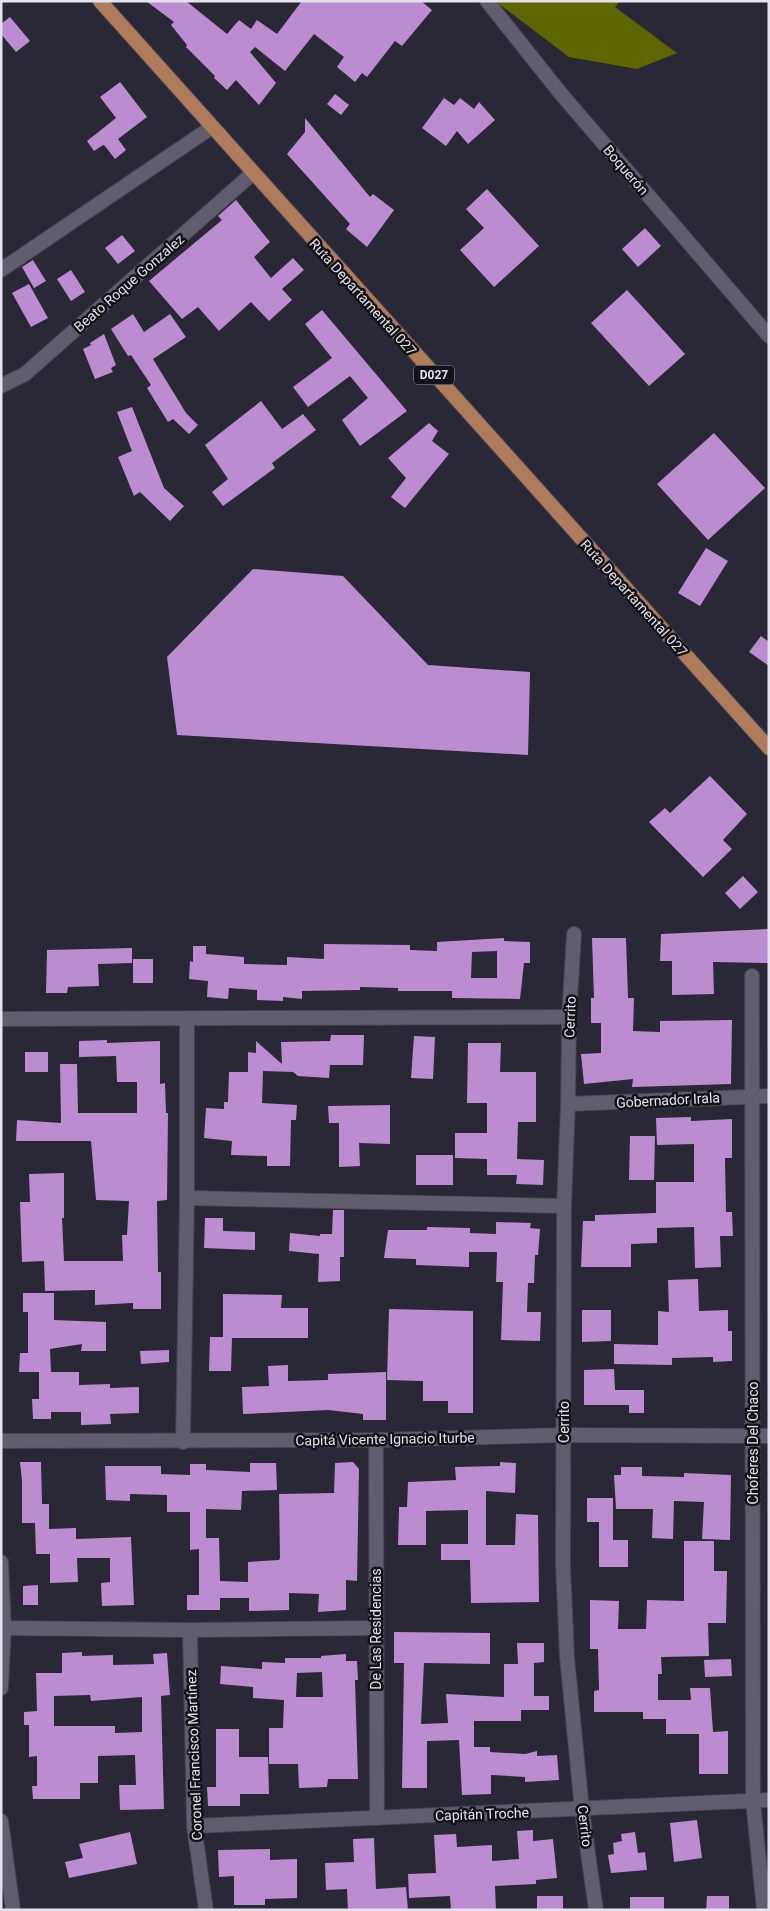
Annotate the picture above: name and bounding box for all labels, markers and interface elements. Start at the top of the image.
street label: Boquerón [600,142,652,198]
street label: Beato Roque Gonzalez [71,231,187,335]
street label: Ruta Departamental 027 [306,235,420,359]
road number: D027 [414,366,454,384]
street label: Ruta Departamental 027 [577,536,691,660]
street label: Cerrito [561,996,579,1038]
street label: Gobernador Irala [616,1089,720,1111]
street label: Choferes Del Chaco [745,1382,761,1504]
street label: Cerrito [556,1401,572,1443]
street label: Capitá Vicente Ignacio Iturbe [295,1429,475,1449]
street label: De Las Residencias [368,1568,384,1690]
street label: Coronel Francisco Martínez [183,1669,205,1841]
street label: Capitán Troche [435,1804,529,1824]
street label: Cerrito [575,1804,595,1848]

